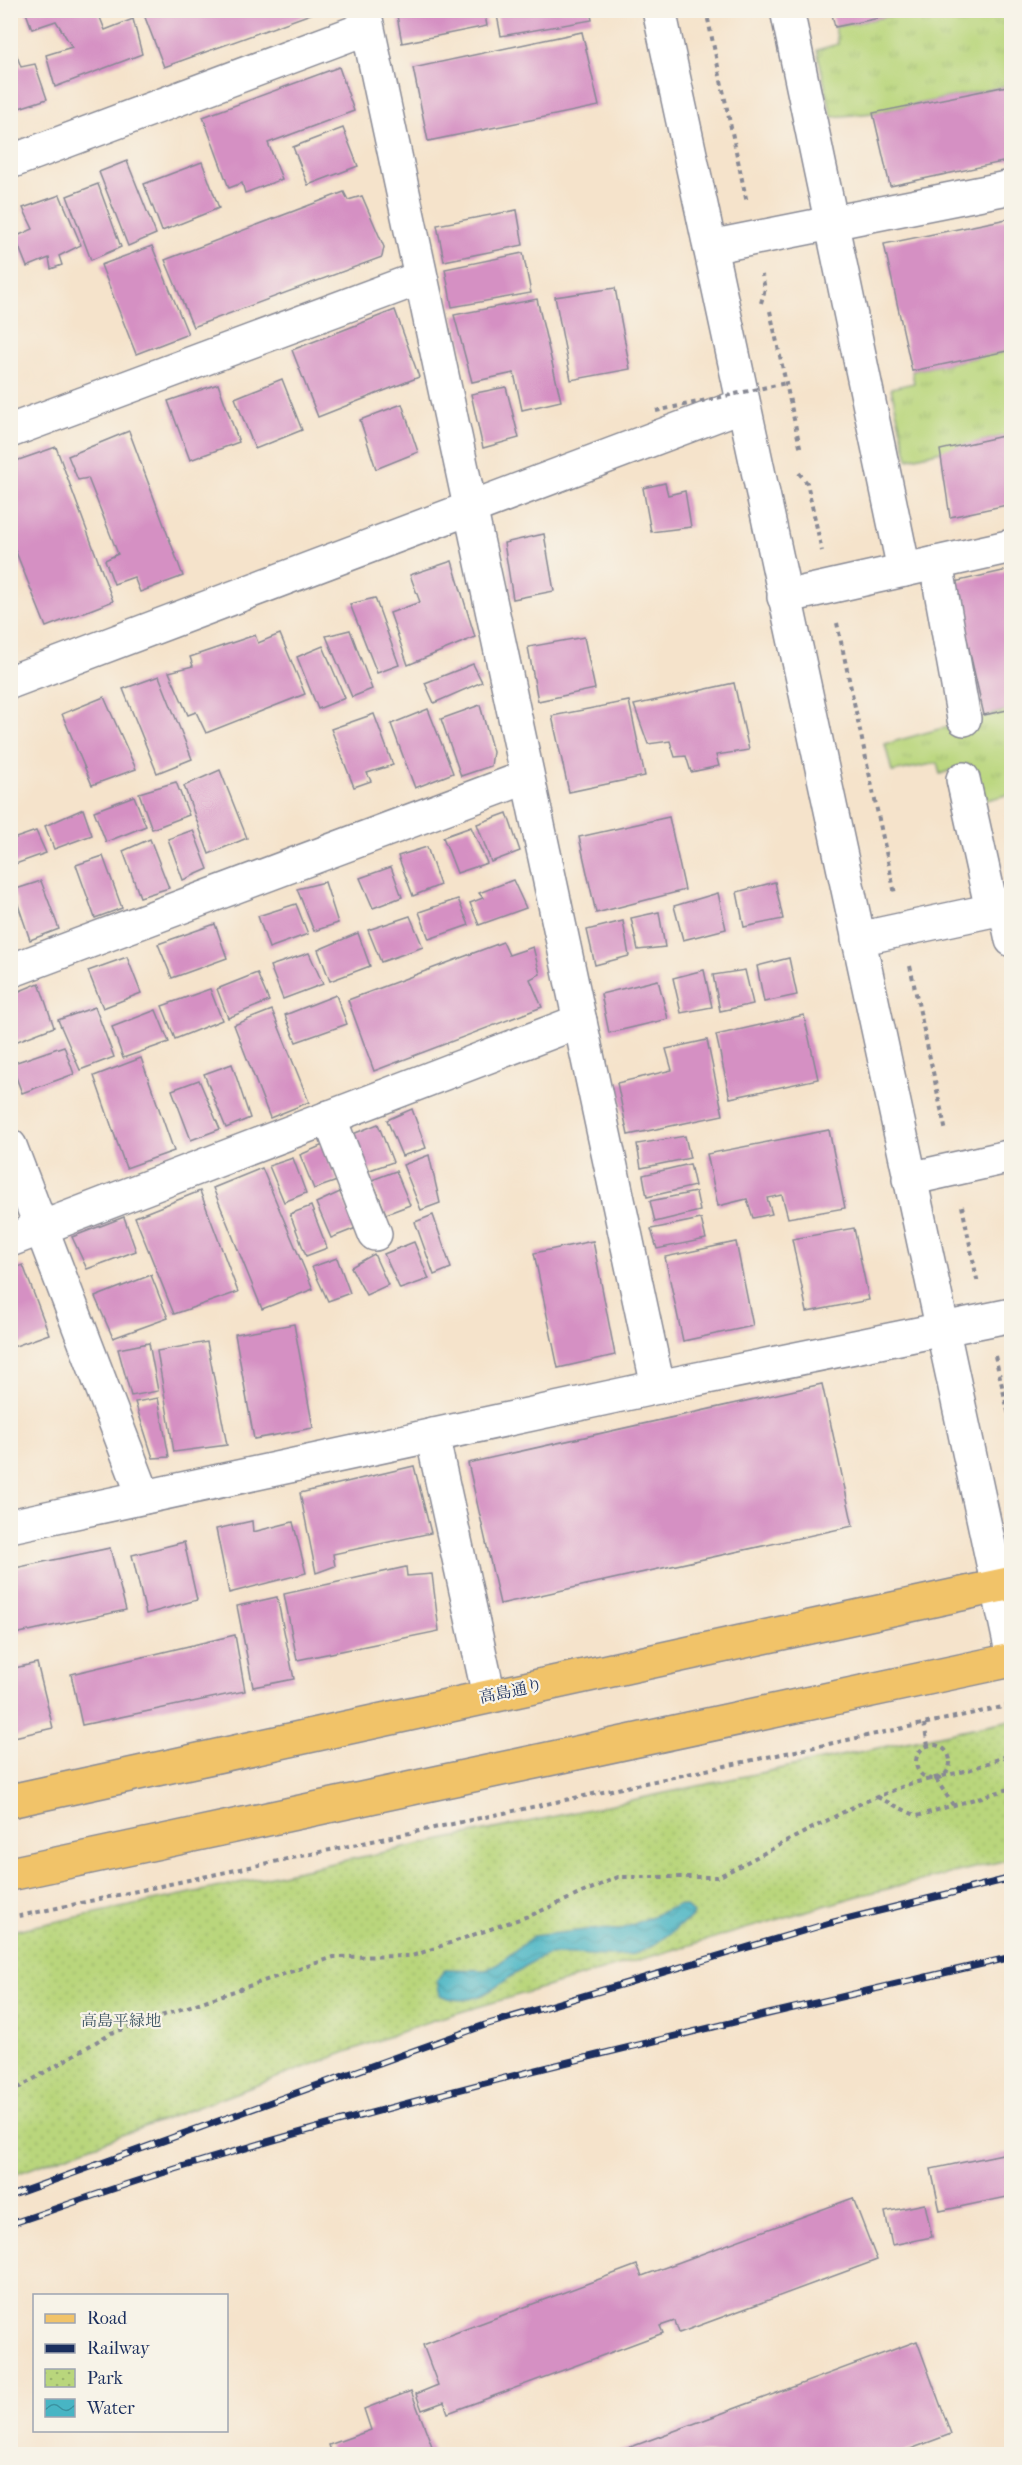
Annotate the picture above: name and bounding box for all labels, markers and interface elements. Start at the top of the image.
street label: 高島通り [478,1675,544,1707]
park label: 高島平緑地 [81,2011,161,2030]
legend [33,2294,228,2432]
text: Road [87,2308,127,2329]
text: Railway [87,2338,151,2359]
text: Park [87,2368,124,2389]
text: Water [86,2398,135,2419]

